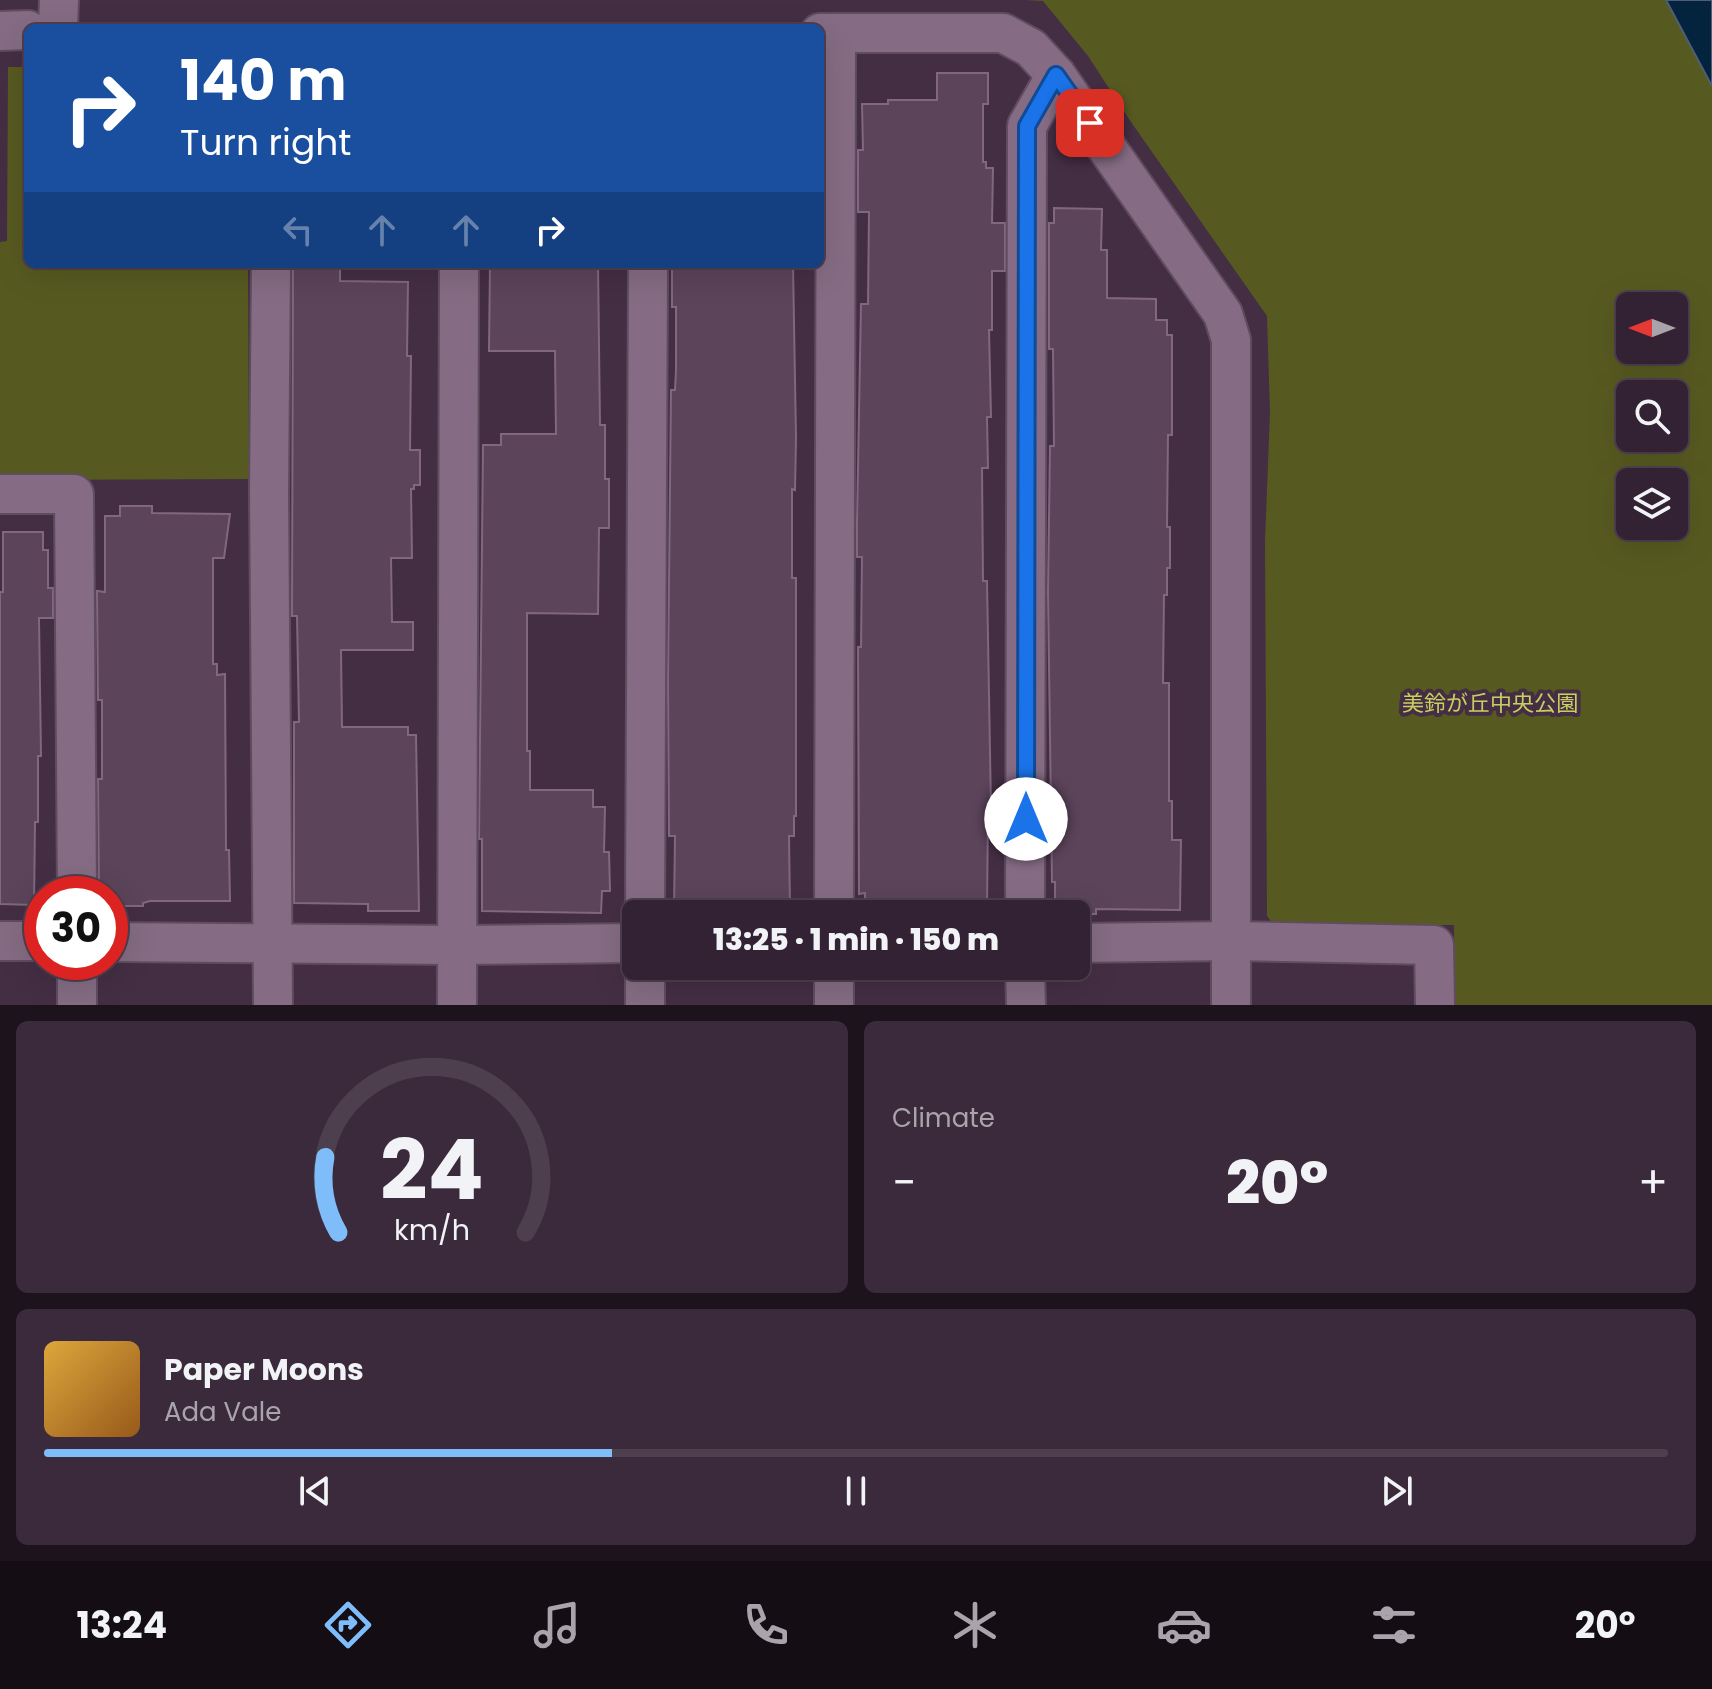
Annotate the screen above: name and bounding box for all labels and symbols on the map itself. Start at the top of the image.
pin [1056,89,1124,157]
north arrow [1616,292,1688,364]
park label: 美鈴が丘中央公園 [1402,688,1578,719]
position arrow [984,777,1068,861]
speed limit sign: 30 [24,876,128,980]

